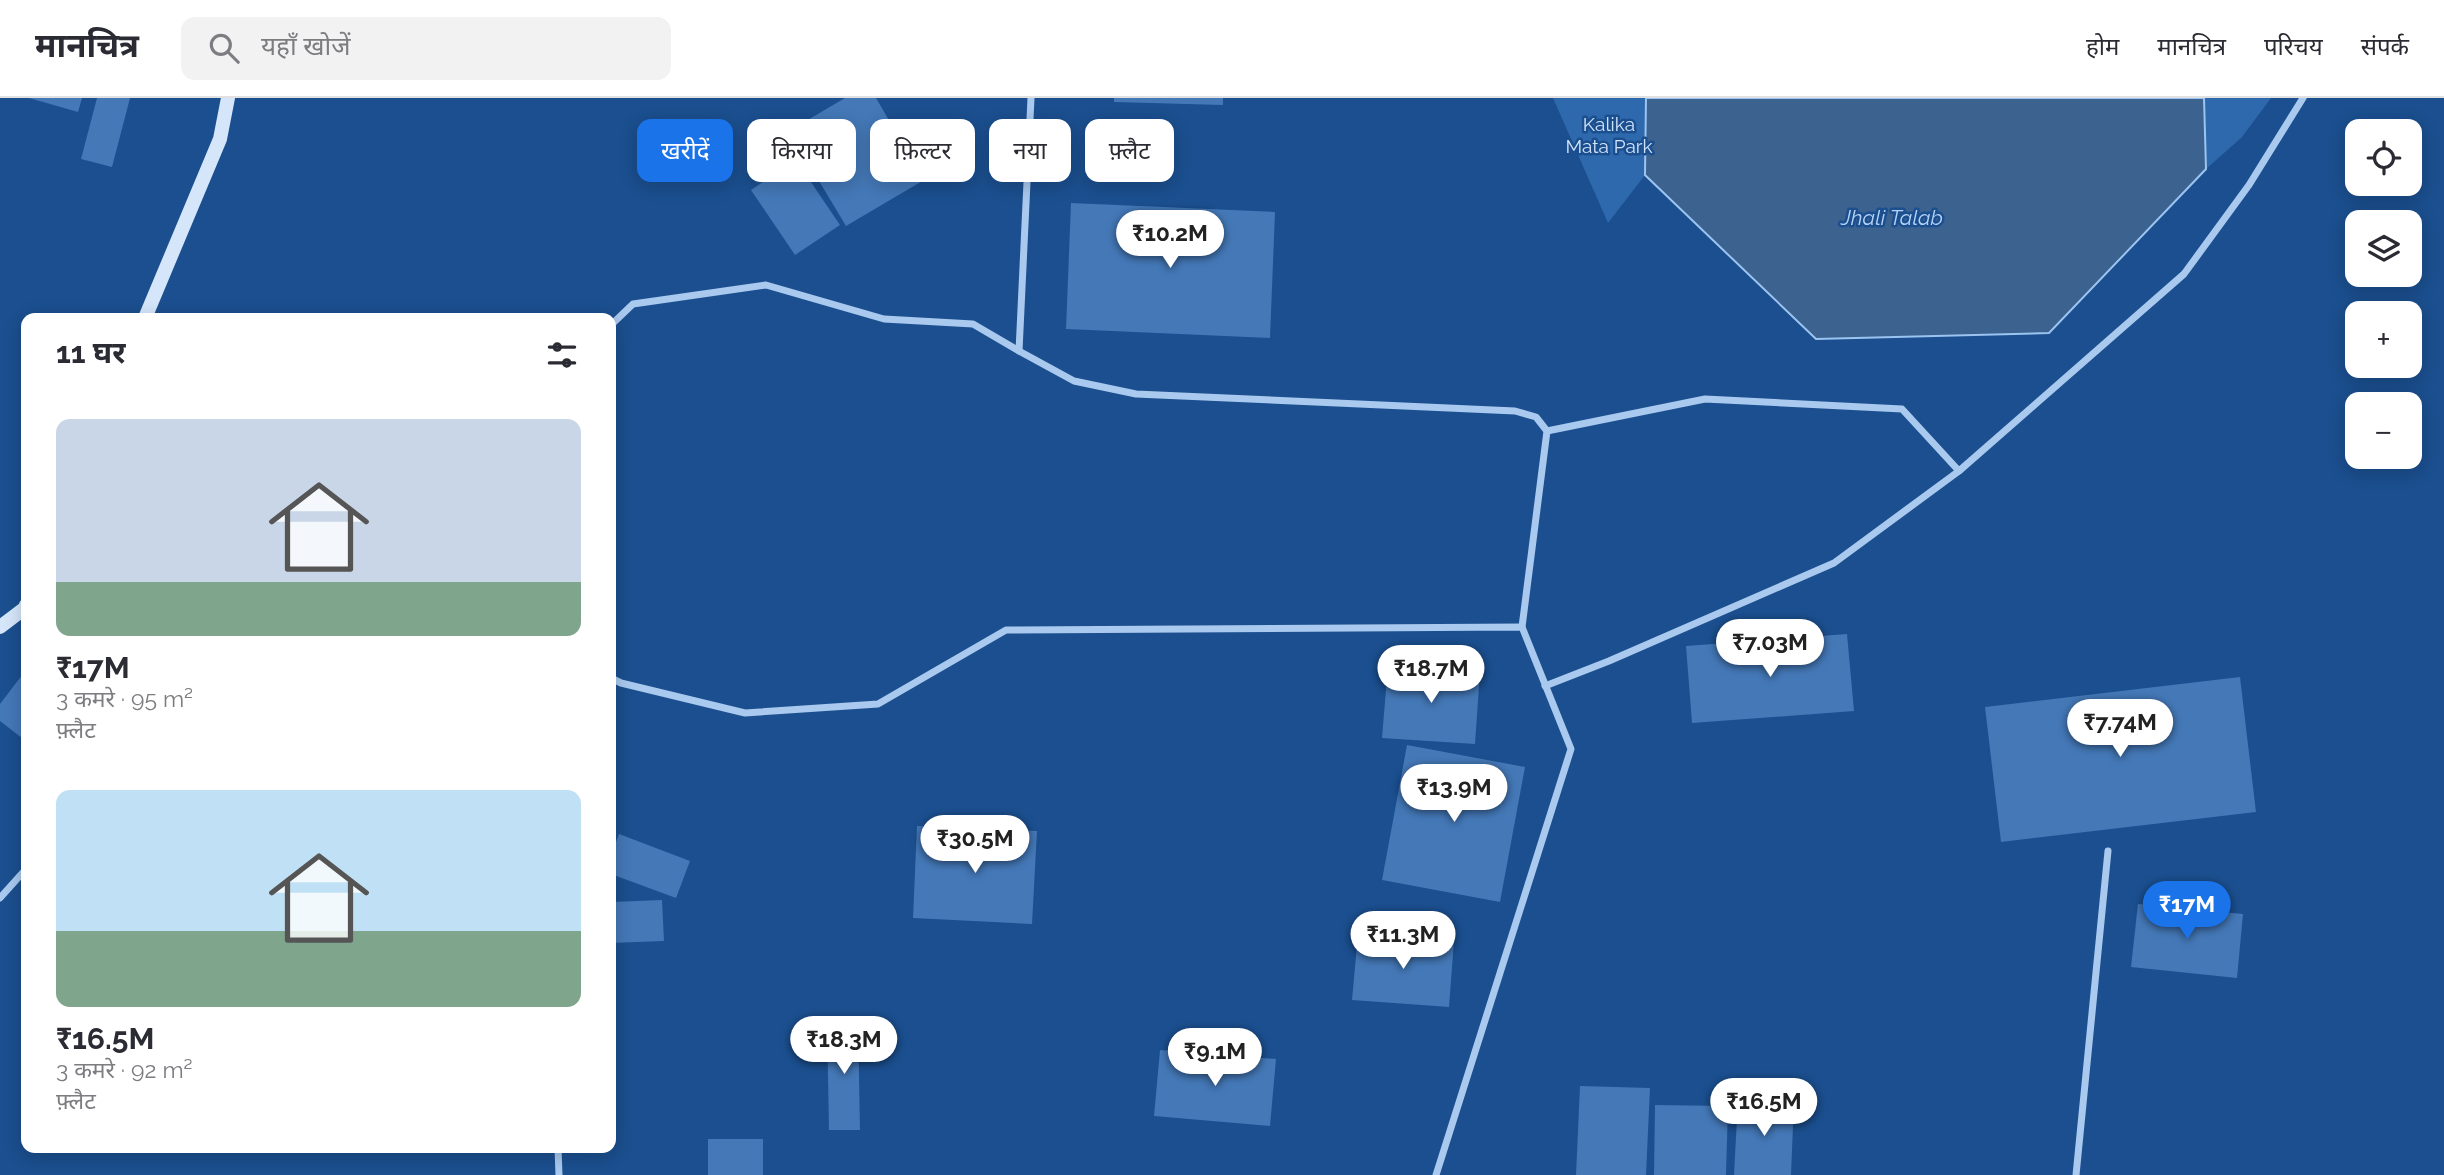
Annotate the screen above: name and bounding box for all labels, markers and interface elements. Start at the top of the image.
search box [181,17,671,80]
text: मानचित्र [35,26,139,65]
icon: search [205,29,243,67]
text: यहाँ खोजें [261,31,351,61]
text: होम [2086,32,2119,61]
text: मानचित्र [2157,32,2226,61]
text: परिचय [2264,32,2323,61]
text: संपर्क [2361,32,2409,61]
park label: Kalika Mata Park [1565,113,1653,157]
chip: खरीदें [637,119,733,182]
chip: किराया [747,119,856,182]
chip: फ़िल्टर [870,119,975,182]
chip: नया [989,119,1071,182]
chip: फ़्लैट [1085,119,1174,182]
map controls [2345,119,2422,469]
button: locate [2345,119,2422,196]
water label: Jhali Talab [1840,205,1943,230]
button: layers [2345,210,2422,287]
pin: ₹10.2M [1113,211,1227,270]
text: ₹10.2M [1132,219,1208,246]
button: + [2345,301,2422,378]
text: 11 घर [56,335,126,370]
icon: filters [543,336,581,374]
button: − [2345,392,2422,469]
icon: home [256,464,382,590]
pin: ₹7.03M [1713,620,1827,679]
text: ₹7.03M [1732,628,1808,655]
pin: ₹18.7M [1374,646,1488,705]
text: ₹17M [56,650,130,685]
text: ₹18.7M [1393,654,1469,681]
text: 3 कमरे · 95 m² [56,685,193,712]
pin: ₹7.74M [2063,700,2177,759]
text: ₹7.74M [2083,708,2157,735]
text: फ़्लैट [56,716,96,743]
pin: ₹13.9M [1397,764,1511,824]
text: ₹13.9M [1416,773,1492,800]
pin: ₹30.5M [918,816,1032,875]
text: ₹30.5M [936,824,1014,851]
icon: home [256,835,382,961]
pin: ₹17M [2146,882,2228,941]
text: ₹17M [2159,890,2215,917]
pin: ₹11.3M [1346,912,1460,971]
text: ₹11.3M [1367,920,1439,947]
pin: ₹18.3M [787,1016,901,1076]
text: ₹16.5M [56,1021,154,1056]
text: ₹18.3M [806,1025,882,1052]
pin: ₹9.1M [1166,1028,1264,1088]
text: ₹9.1M [1184,1037,1246,1064]
text: 3 कमरे · 92 m² [56,1056,192,1083]
pin: ₹16.5M [1707,1079,1821,1138]
text: फ़्लैट [56,1087,96,1114]
text: ₹16.5M [1726,1087,1802,1114]

